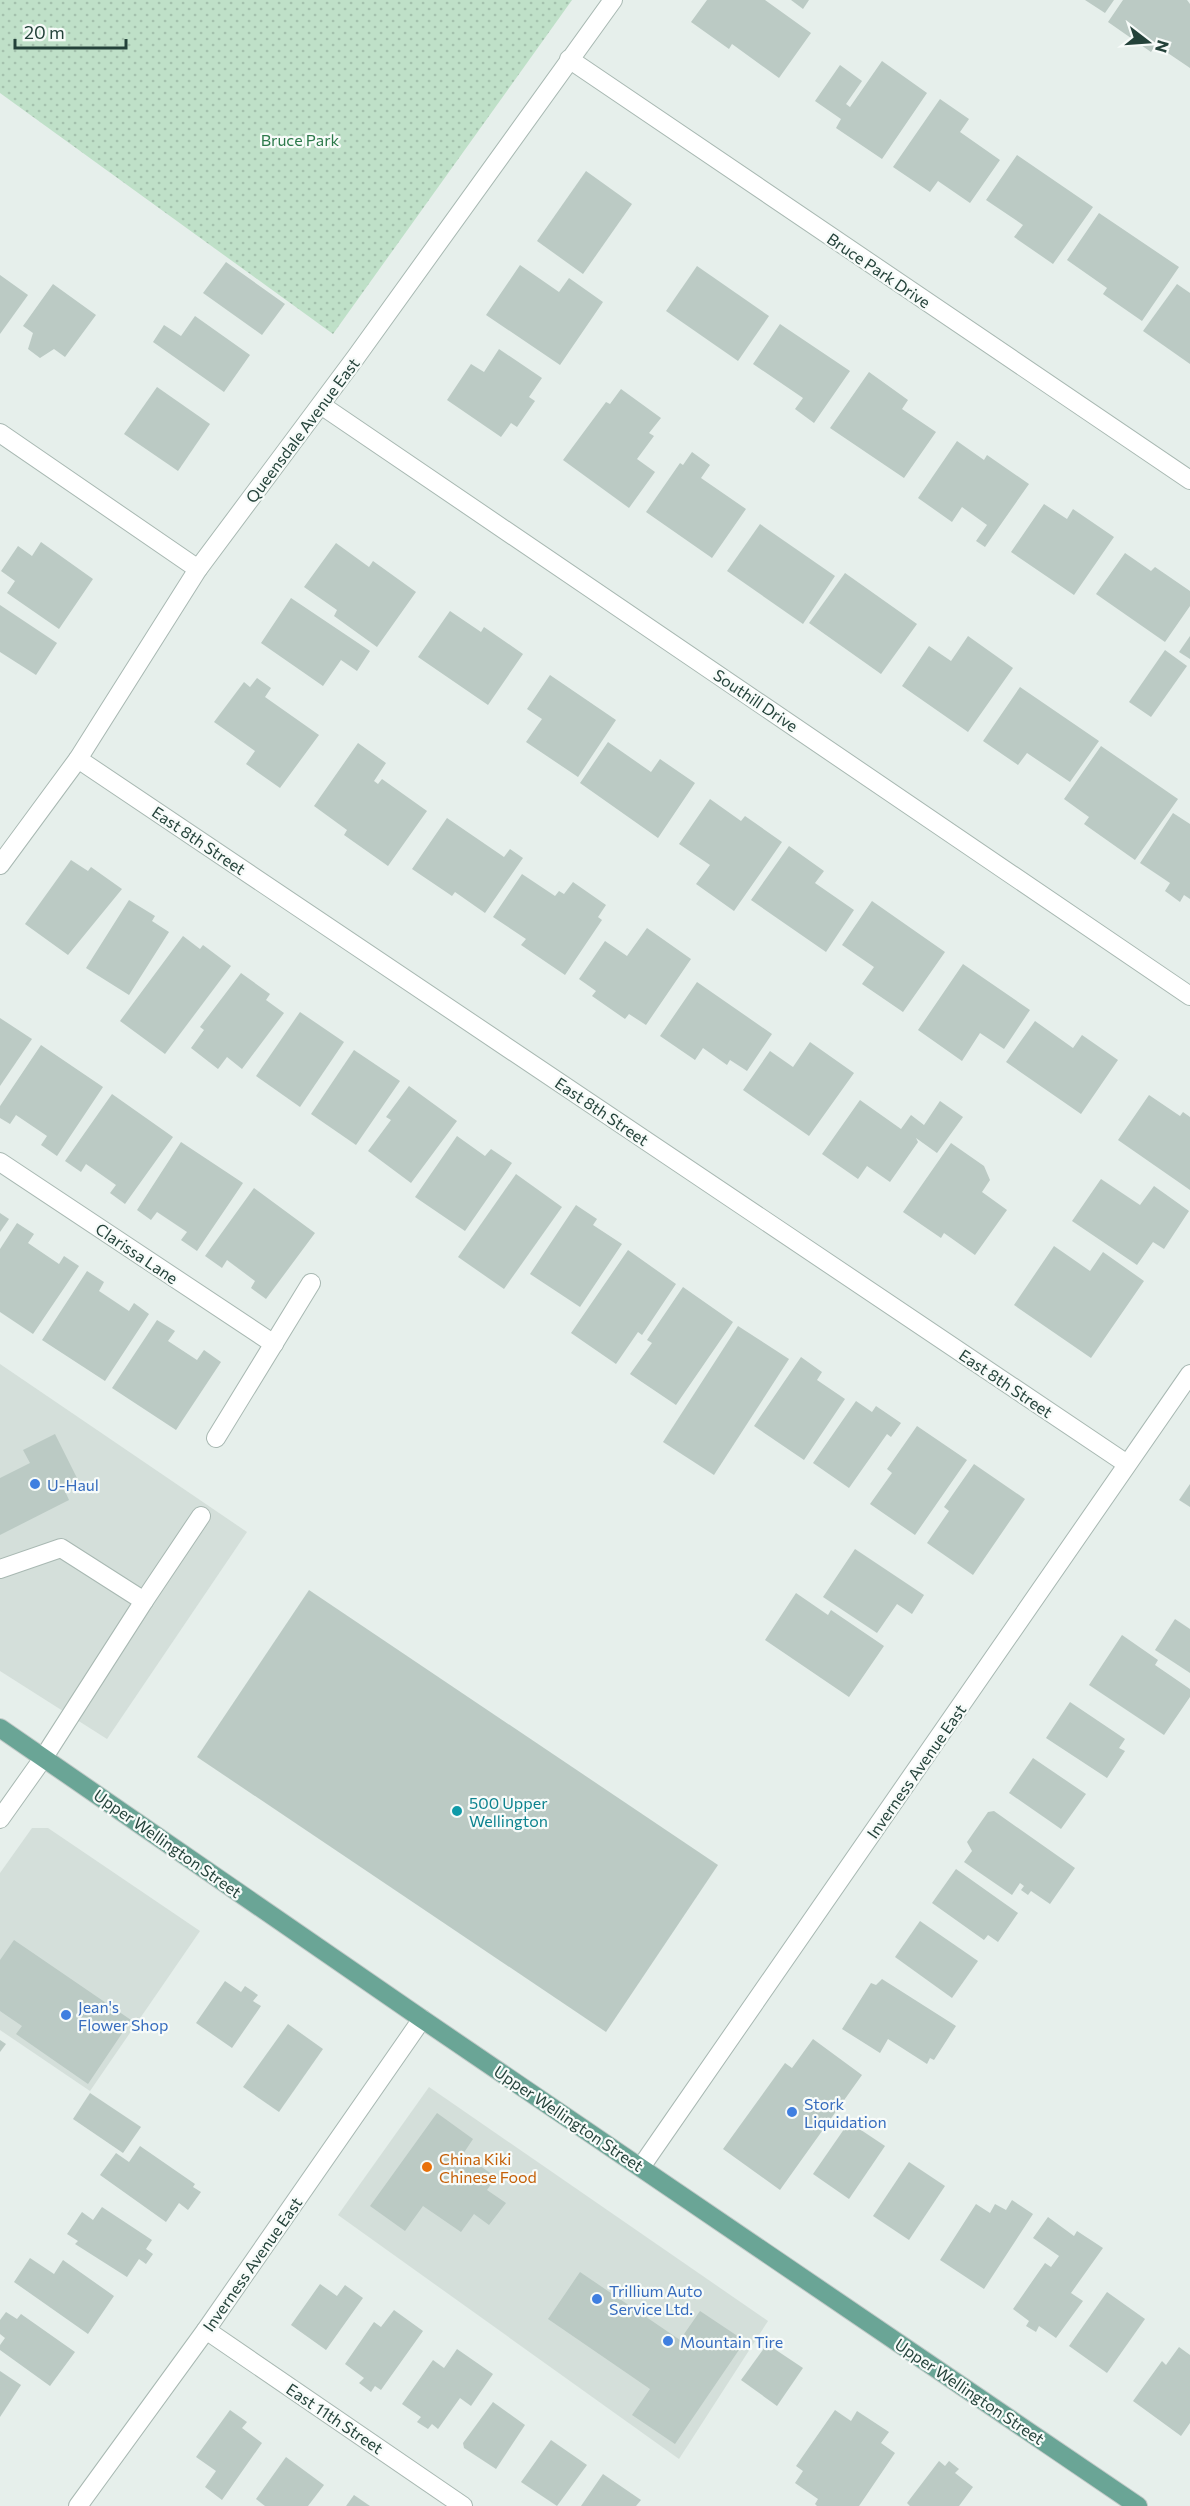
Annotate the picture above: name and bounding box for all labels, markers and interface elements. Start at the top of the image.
scale bar [15,12,126,50]
north arrow [1118,12,1178,72]
text: 20 m [24,21,65,43]
text: N [1152,38,1174,55]
park label: Bruce Park [261,130,340,149]
street label: Bruce Park Drive [824,228,934,312]
street label: Queensdale Avenue East [241,353,363,506]
street label: Southill Drive [710,665,802,735]
street label: East 8th Street [149,802,250,878]
street label: East 8th Street [552,1073,653,1149]
street label: Clarissa Lane [92,1219,182,1287]
street label: East 8th Street [956,1345,1057,1421]
place label: U-Haul [47,1475,99,1494]
marker: U-Haul [28,1477,42,1491]
street label: Inverness Avenue East [862,1700,970,1842]
street label: Upper Wellington Street [91,1785,246,1901]
place label: 500 Upper Wellington [469,1793,548,1830]
marker: 500 Upper Wellington [450,1804,464,1818]
place label: Jean's Flower Shop [78,1997,169,2034]
marker: Jean's Flower Shop [59,2008,73,2022]
street label: Upper Wellington Street [491,2061,647,2175]
place label: Stork Liquidation [804,2094,887,2131]
marker: Stork Liquidation [785,2105,799,2119]
place label: China Kiki Chinese Food [439,2149,537,2186]
marker: China Kiki Chinese Food [420,2160,434,2174]
street label: Inverness Avenue East [198,2193,306,2335]
place label: Trillium Auto Service Ltd. [609,2281,702,2318]
marker: Trillium Auto Service Ltd. [590,2292,604,2306]
place label: Mountain Tire [680,2332,783,2351]
marker: Mountain Tire [661,2334,675,2348]
street label: Upper Wellington Street [892,2334,1048,2448]
street label: East 11th Street [283,2379,387,2458]

